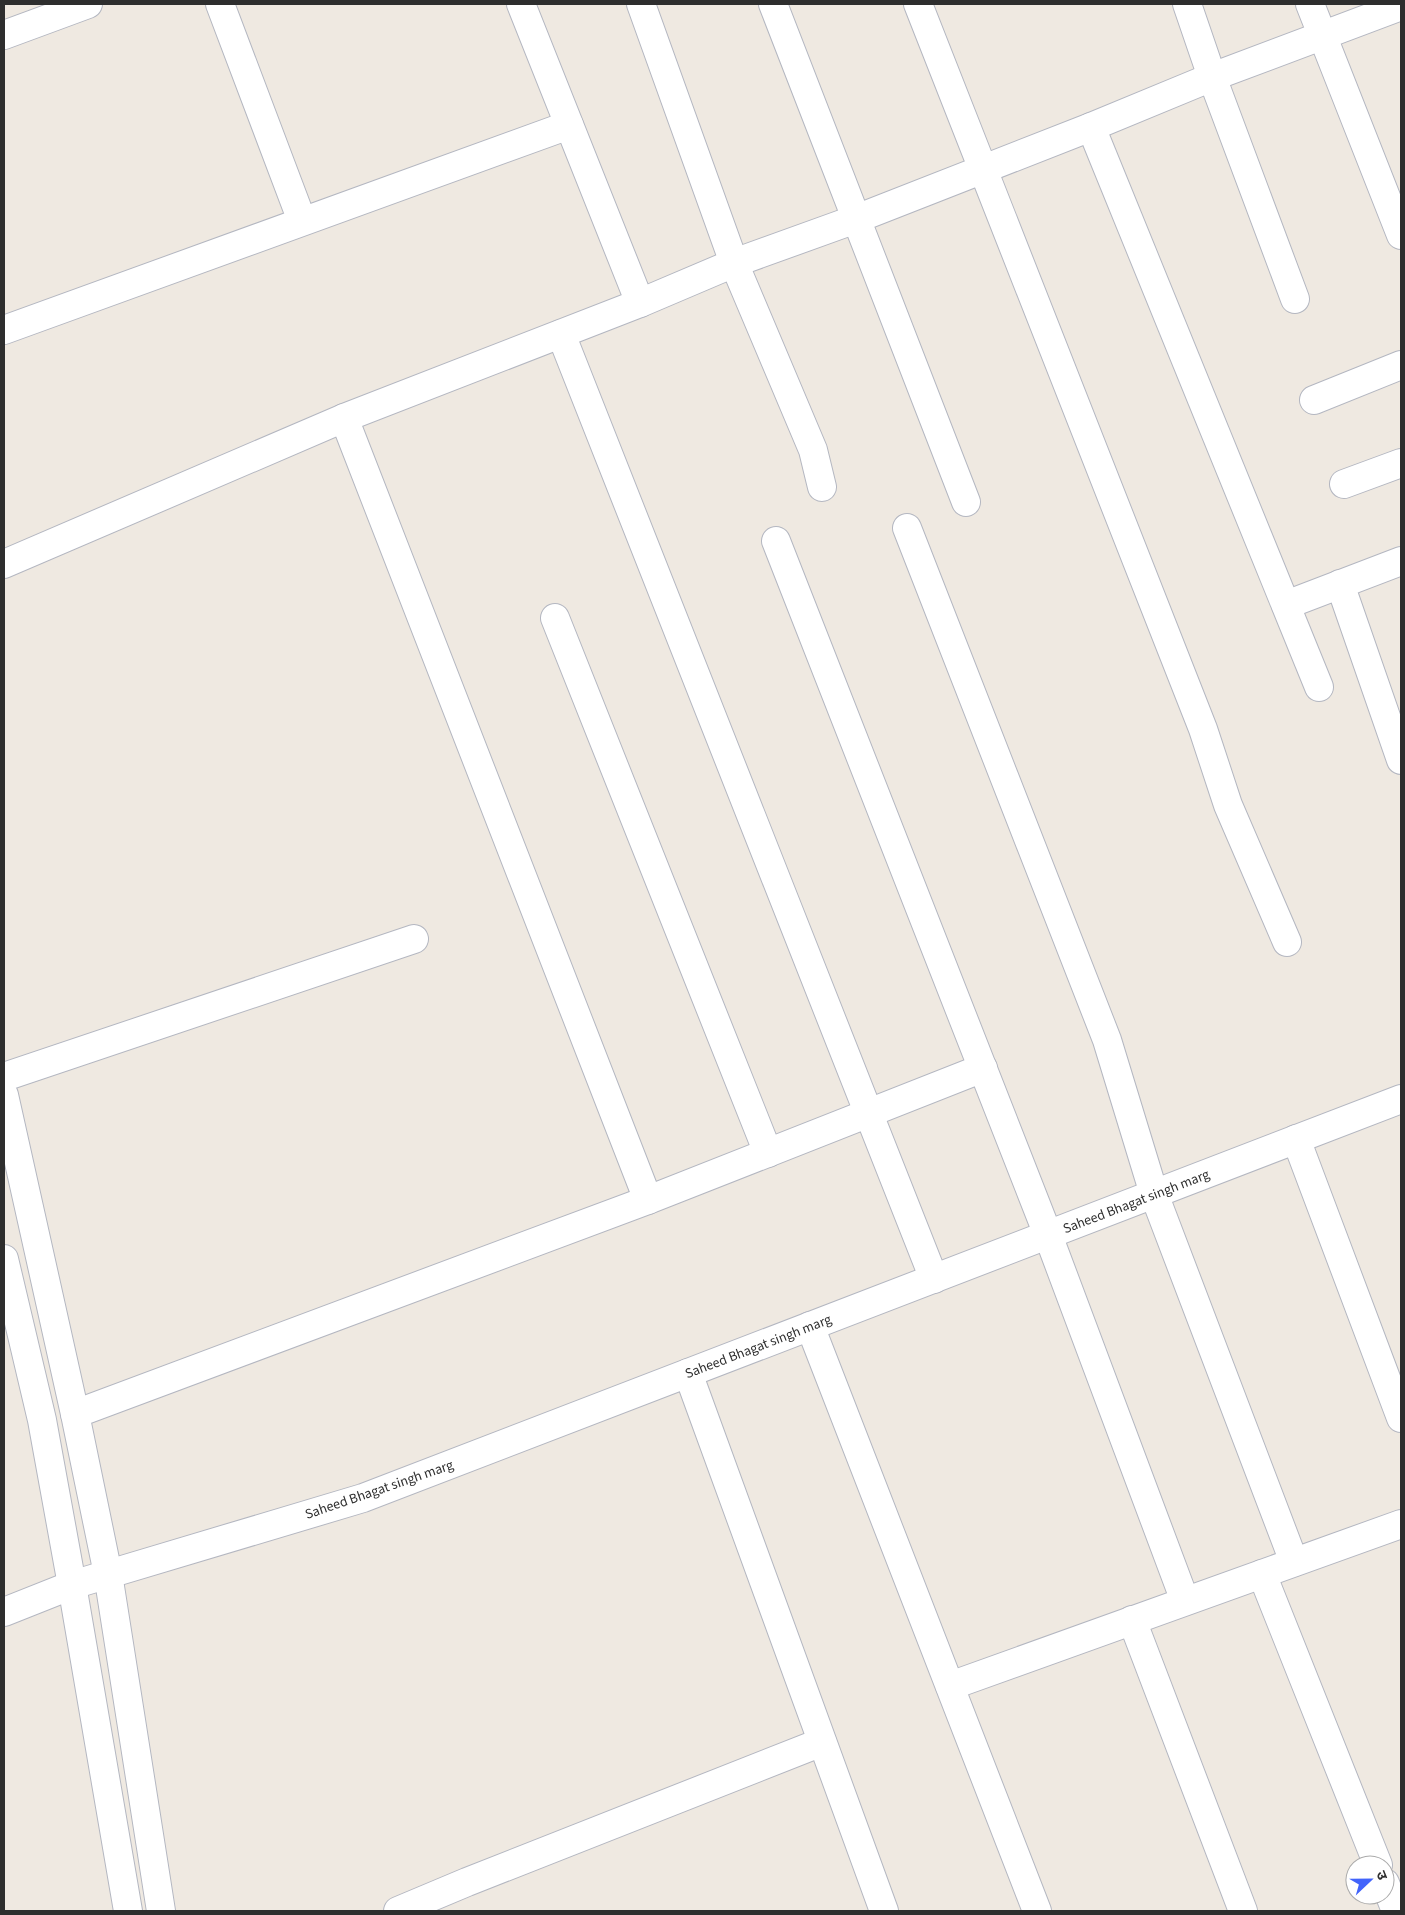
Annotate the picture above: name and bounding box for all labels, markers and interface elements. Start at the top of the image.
street label: Saheed Bhagat singh marg [1060,1165,1213,1239]
street label: Saheed Bhagat singh marg [682,1310,835,1384]
street label: Saheed Bhagat singh marg [302,1455,456,1525]
north arrow [1345,1855,1395,1905]
text: उ [1370,1868,1392,1884]

